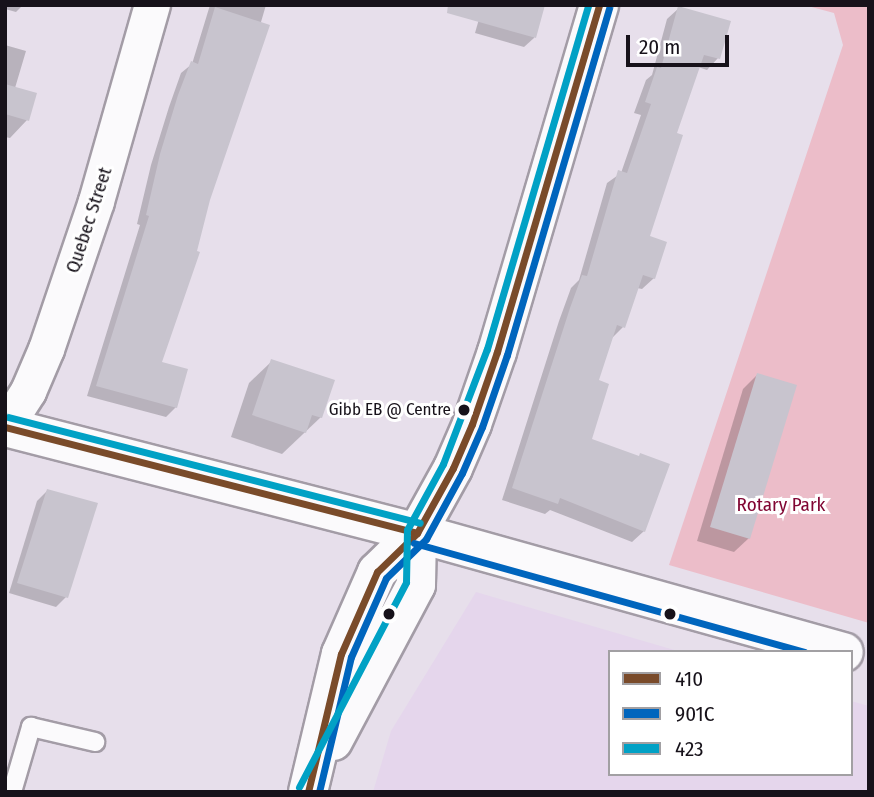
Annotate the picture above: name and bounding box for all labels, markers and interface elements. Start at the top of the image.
scale bar [629,21,732,65]
text: 20 m [639,34,680,60]
street label: Quebec Street [61,164,117,276]
place label: Gibb EB @ Centre [329,400,451,420]
marker: Gibb EB @ Centre [457,403,471,417]
park label: Rotary Park [737,494,825,516]
unlabelled marker [382,607,396,621]
unlabelled marker [663,607,677,621]
legend [608,650,853,776]
text: 410 [675,666,703,692]
text: 901C [675,701,714,727]
text: 423 [675,736,704,762]

